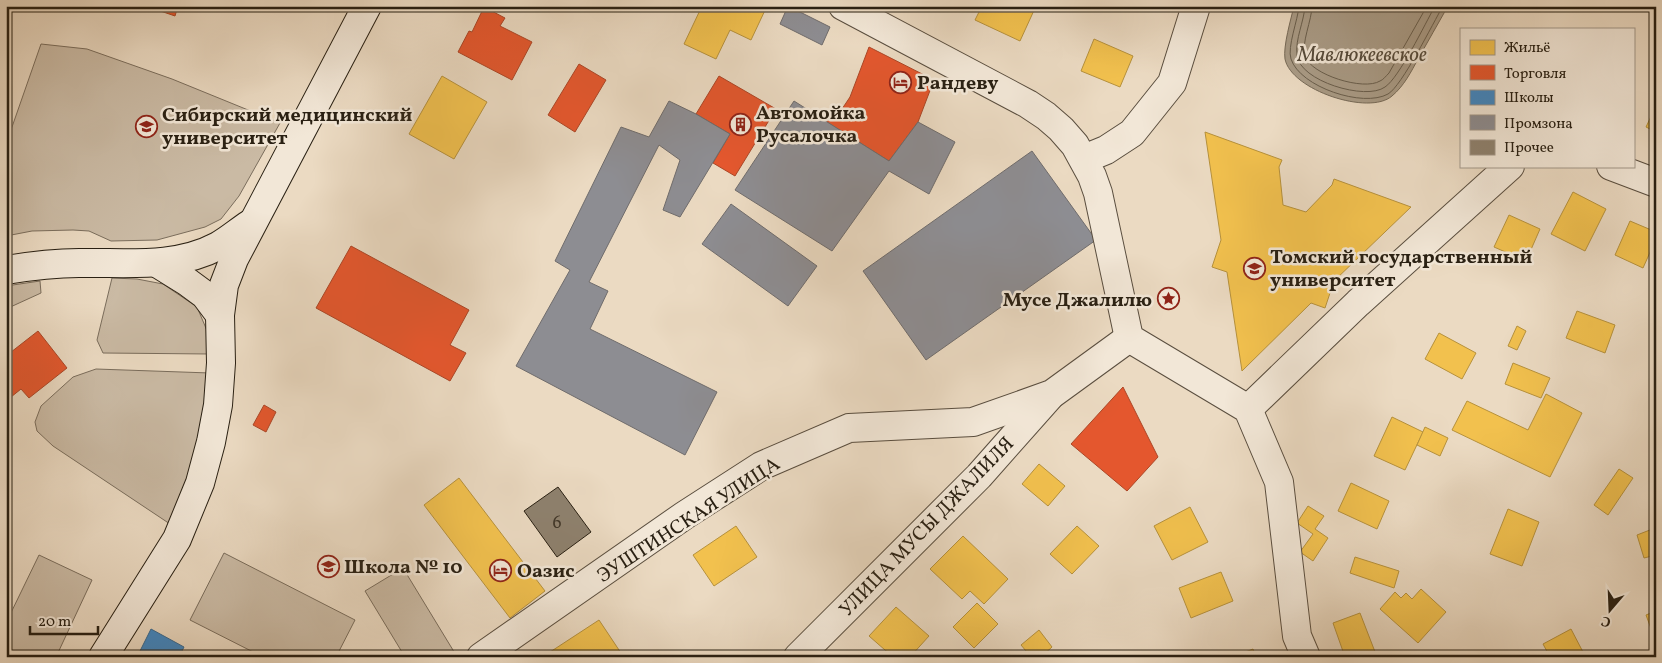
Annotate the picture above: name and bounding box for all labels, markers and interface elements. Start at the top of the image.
legend [1460,28,1634,168]
text: Жильё [1504,38,1550,59]
water label: Мавлюкеевское [1296,41,1427,70]
text: Торговля [1504,64,1566,85]
hotel icon: Рандеву [889,70,913,94]
place label: Рандеву [917,70,998,98]
text: Школы [1504,88,1554,109]
place label: Автомойка Русалочка [756,100,865,151]
place label: Сибирский медицинский университет [162,102,412,153]
building icon: Автомойка Русалочка [728,112,752,136]
school or university icon: Сибирский медицинский университет [134,114,158,138]
text: Промзона [1504,114,1573,135]
text: Прочее [1504,138,1554,159]
place label: Томский государственный университет [1270,244,1532,295]
school or university icon: Томский государственный университет [1242,256,1266,280]
place label: Мусе Джалилю [1003,287,1152,315]
place icon: Мусе Джалилю [1156,287,1180,311]
street label: УЛИЦА МУСЫ ДЖАЛИЛЯ [834,431,1021,624]
street label: ЭУШТИНСКАЯ УЛИЦА [592,451,786,590]
house number: 6 [552,511,562,536]
school or university icon: Школа № 10 [316,554,340,578]
place label: Школа № 10 [344,554,463,582]
hotel icon: Оазис [489,558,513,582]
place label: Оазис [517,558,575,586]
north arrow [1584,586,1634,636]
scale bar [30,603,98,635]
text: С [1599,610,1614,631]
text: 20 m [38,612,71,633]

